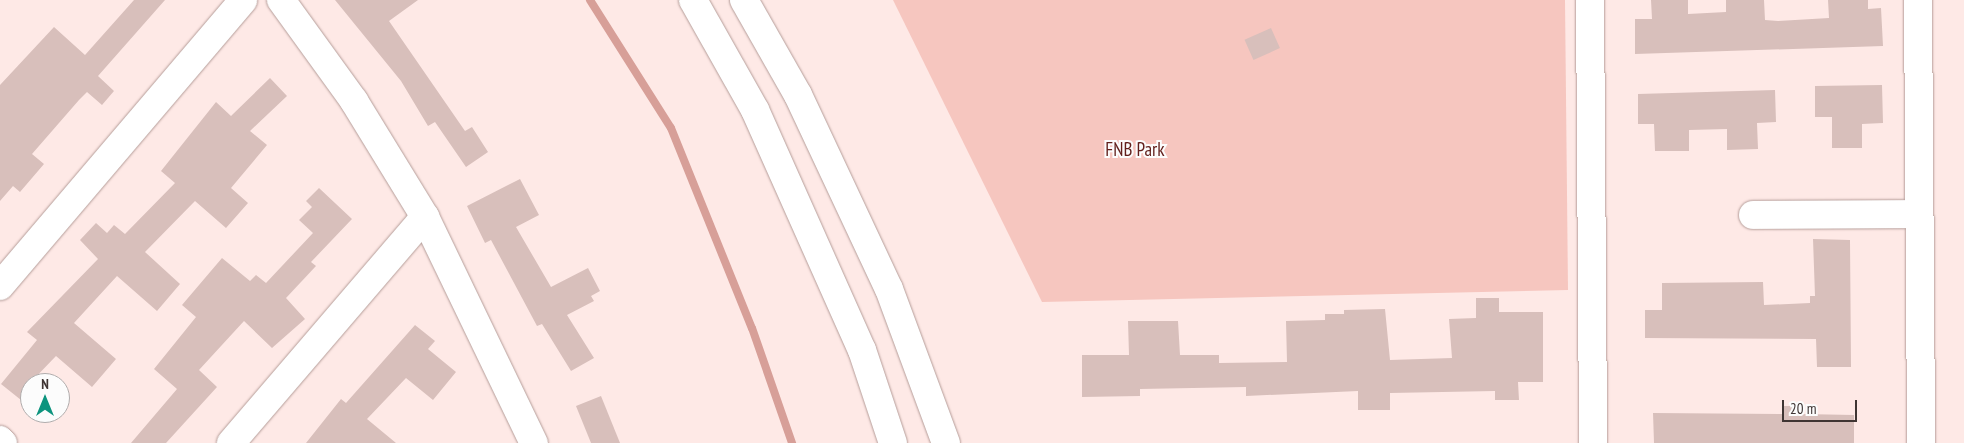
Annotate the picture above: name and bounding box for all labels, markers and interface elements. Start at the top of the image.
park label: FNB Park [1105,139,1165,161]
north arrow [20,373,70,423]
text: N [41,375,49,393]
scale bar [1784,390,1859,422]
text: 20 m [1790,399,1816,418]

